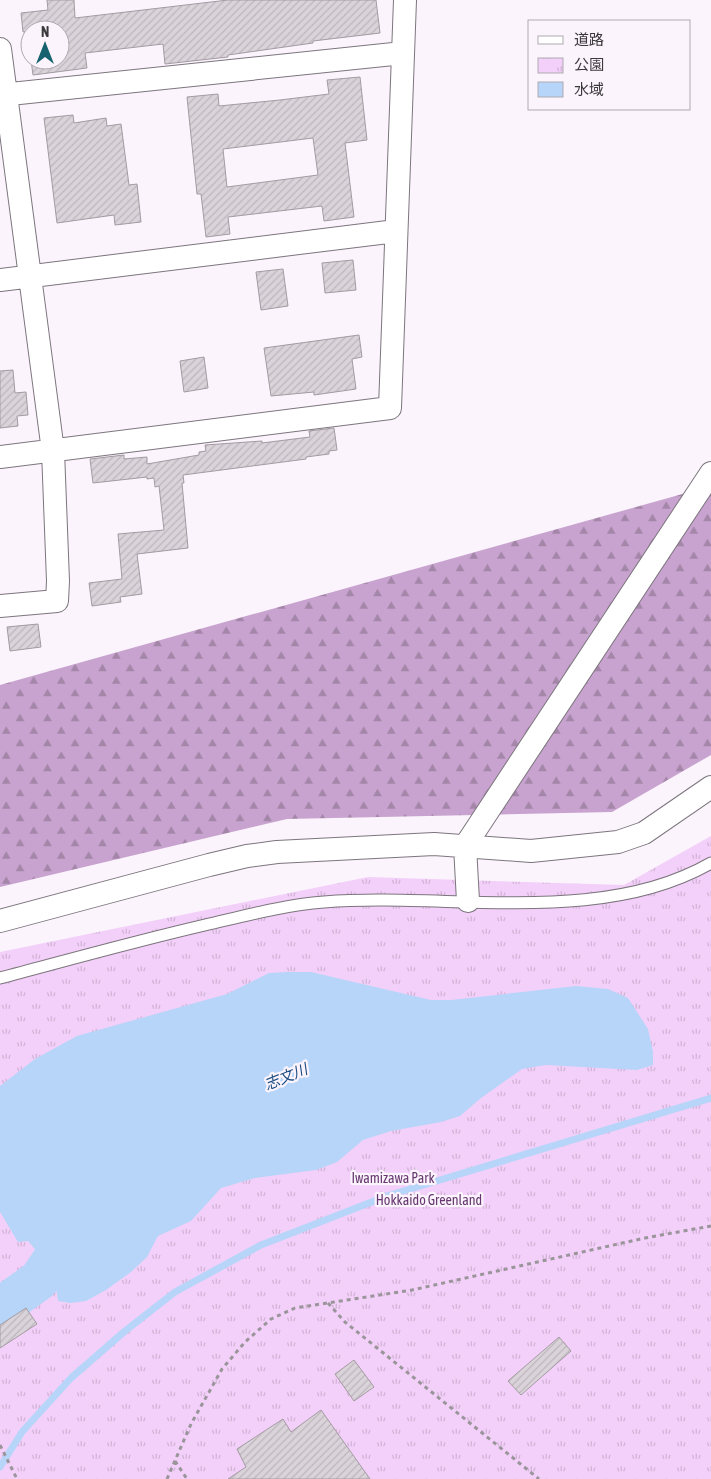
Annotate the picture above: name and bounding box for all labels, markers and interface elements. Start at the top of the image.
north arrow [20,20,70,70]
legend [528,20,691,110]
text: N [41,24,49,40]
text: 道路 [574,31,604,48]
text: 公園 [574,56,604,73]
text: 水域 [574,81,604,98]
water label: 志文川 [262,1059,312,1093]
park label: Iwamizawa Park [351,1170,435,1186]
park label: Hokkaido Greenland [376,1192,482,1208]

